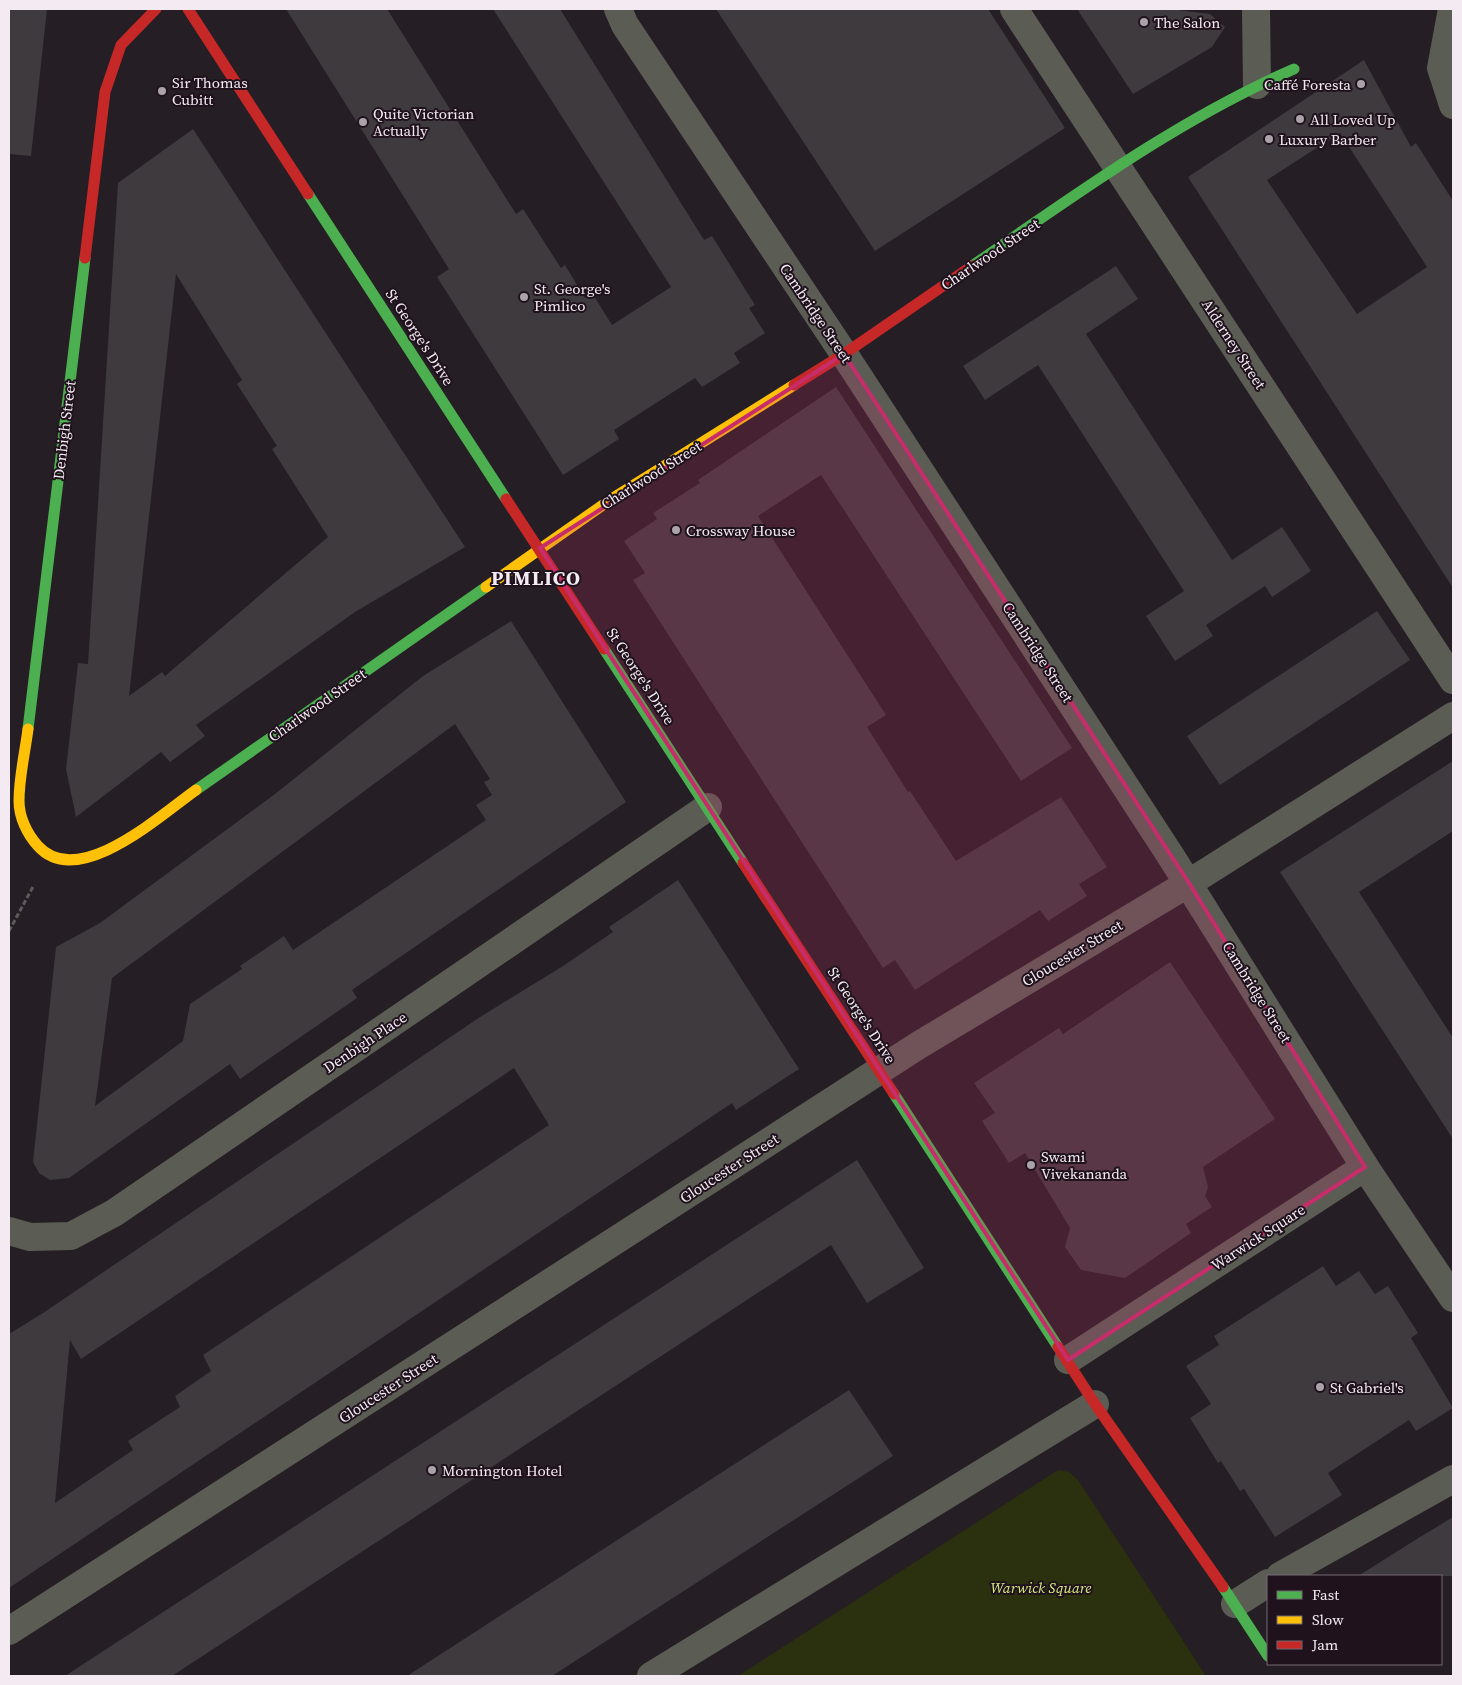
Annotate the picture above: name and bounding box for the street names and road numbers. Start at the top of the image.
street label: Charlwood Street [936,213,1044,295]
street label: Cambridge Street [775,259,857,367]
street label: St George's Drive [381,284,459,390]
street label: Alderney Street [1197,295,1271,393]
street label: Denbigh Street [48,379,80,481]
street label: Charlwood Street [597,436,705,514]
street label: Cambridge Street [998,598,1078,706]
street label: St George's Drive [602,623,680,729]
street label: Charlwood Street [264,663,370,747]
street label: Gloucester Street [1018,915,1126,991]
street label: Cambridge Street [1217,937,1297,1047]
street label: St George's Drive [823,962,901,1068]
street label: Denbigh Place [319,1006,411,1078]
street label: Gloucester Street [675,1128,783,1208]
street label: Warwick Square [1207,1198,1309,1275]
street label: Gloucester Street [334,1348,442,1428]

